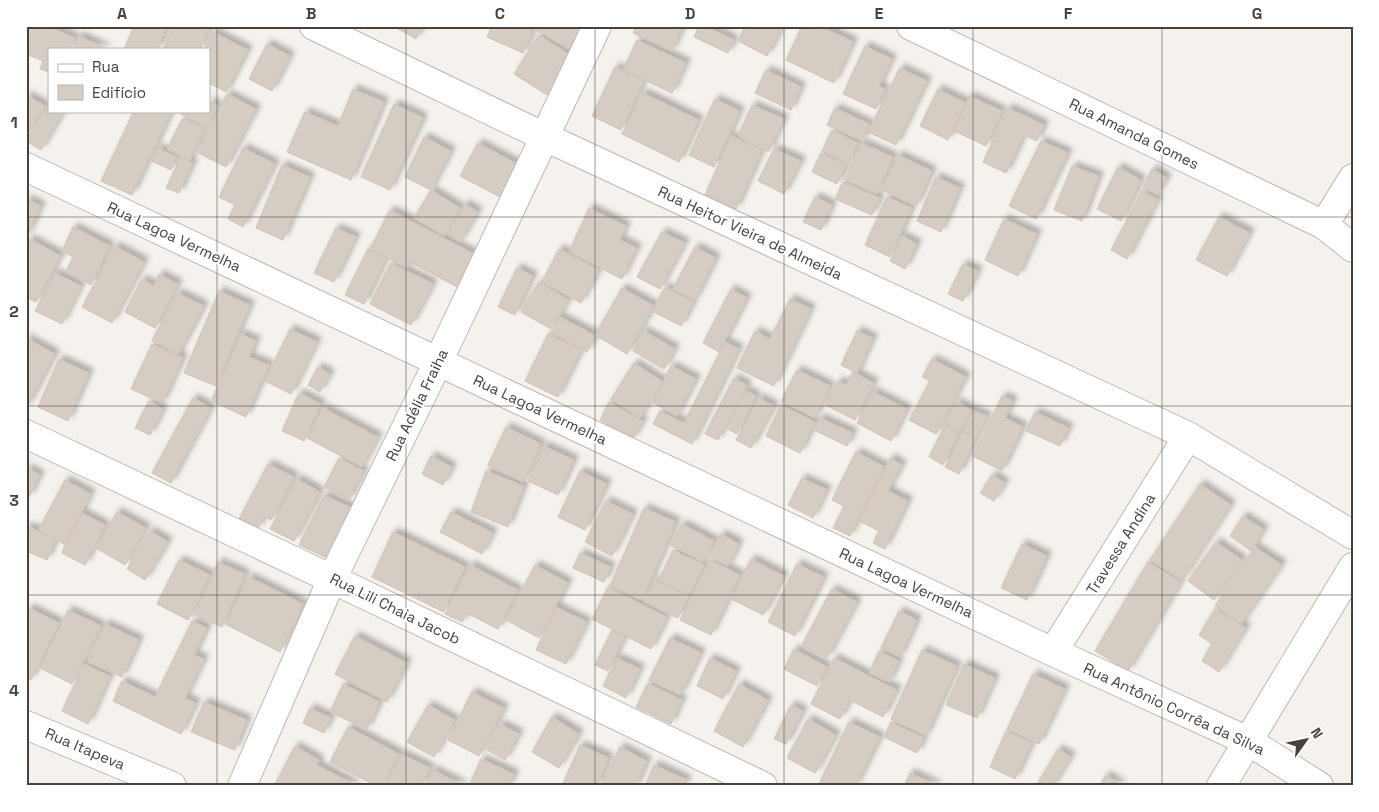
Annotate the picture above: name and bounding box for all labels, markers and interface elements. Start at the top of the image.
text: A [117,3,127,24]
text: B [306,3,316,24]
text: C [495,3,505,24]
text: D [685,3,695,24]
text: E [875,3,884,24]
text: F [1064,3,1073,24]
text: G [1252,3,1262,24]
legend [48,48,210,112]
text: Rua [92,57,120,76]
text: Edifício [92,83,146,102]
street label: Rua Amanda Gomes [1066,94,1202,173]
text: 1 [10,112,18,133]
street label: Rua Heitor Vieira de Almeida [655,181,846,284]
street label: Rua Lagoa Vermelha [104,197,244,276]
text: 2 [9,301,19,322]
street label: Rua Adélia Fraiha [381,345,452,464]
street label: Rua Lagoa Vermelha [470,370,610,449]
street label: Travessa Andina [1082,489,1160,598]
text: 3 [9,490,19,511]
street label: Rua Lagoa Vermelha [836,543,976,622]
street label: Rua Lili Chaia Jacob [327,569,463,648]
street label: Rua Antônio Corrêa da Silva [1081,658,1268,759]
text: 4 [9,680,19,701]
north arrow [1282,714,1332,764]
street label: Rua Itapeva [42,723,128,774]
text: N [1307,724,1327,742]

